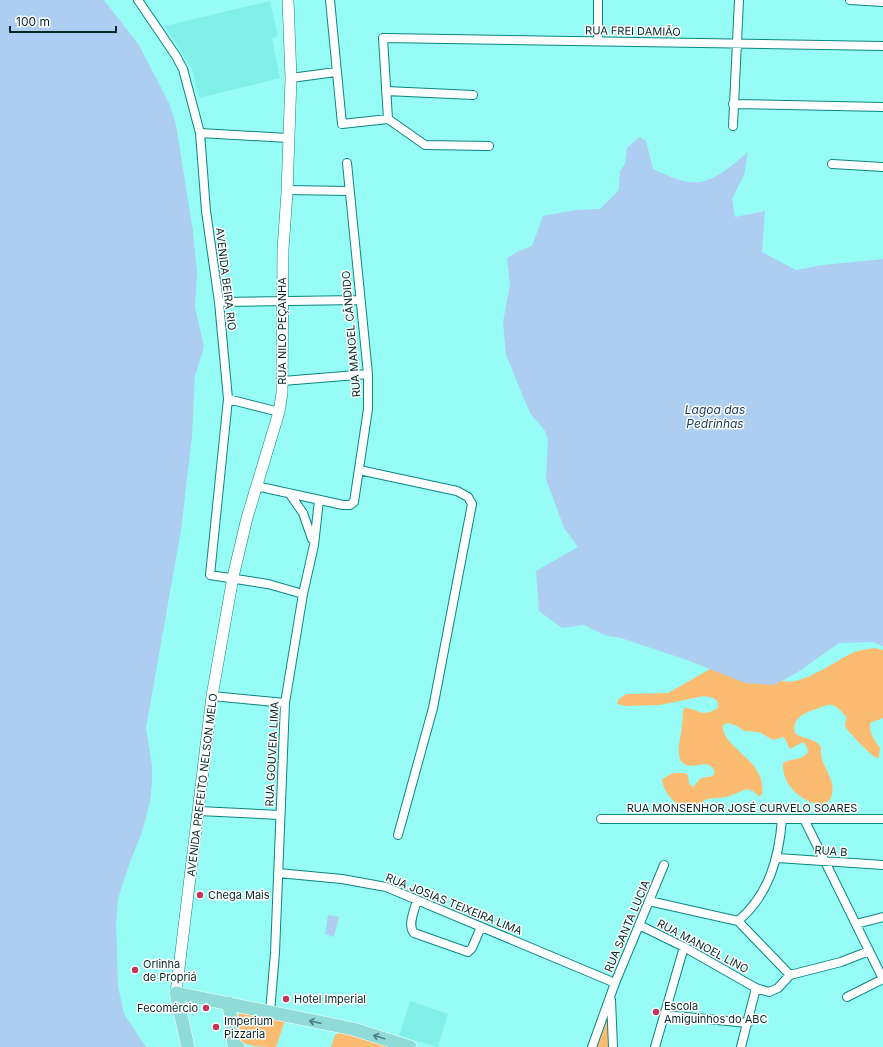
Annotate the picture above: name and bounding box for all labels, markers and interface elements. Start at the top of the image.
scale bar [10,8,116,34]
text: 100 m [16,14,50,29]
street label: RUA FREI DAMIÃO [585,23,681,39]
street label: AVENIDA BEIRA RIO [213,227,239,331]
street label: RUA MANOEL CÂNDIDO [338,270,364,398]
street label: RUA NILO PEÇANHA [275,277,289,385]
water label: Lagoa das Pedrinhas [685,402,745,431]
street label: AVENIDA PREFEITO NELSON MELO [184,693,220,877]
street label: RUA GOUVEIA LIMA [262,701,282,807]
street label: RUA MONSENHOR JOSÉ CURVELO SOARES [627,801,857,815]
street label: RUA B [814,843,848,859]
street label: RUA JOSIAS TEIXEIRA LIMA [384,870,525,938]
street label: RUA SANTA LUCIA [601,878,653,974]
place label: Chega Mais [208,888,270,902]
marker: Chega Mais [195,890,205,900]
street label: RUA MANOEL LINO [655,916,751,976]
place label: Orlinha de Propriá [143,957,197,984]
marker: Orlinha de Propriá [130,965,140,975]
place label: Hotel Imperial [294,992,366,1006]
marker: Hotel Imperial [281,994,291,1004]
place label: Escola Amiguinhos do ABC [664,999,768,1026]
place label: Fecomércio [137,1001,198,1015]
marker: Fecomércio [201,1003,211,1013]
marker: Escola Amiguinhos do ABC [651,1007,661,1017]
place label: Imperium Pizzaria [224,1014,273,1041]
one-way arrow [309,1017,322,1025]
marker: Imperium Pizzaria [211,1022,221,1032]
one-way arrow [372,1033,385,1040]

